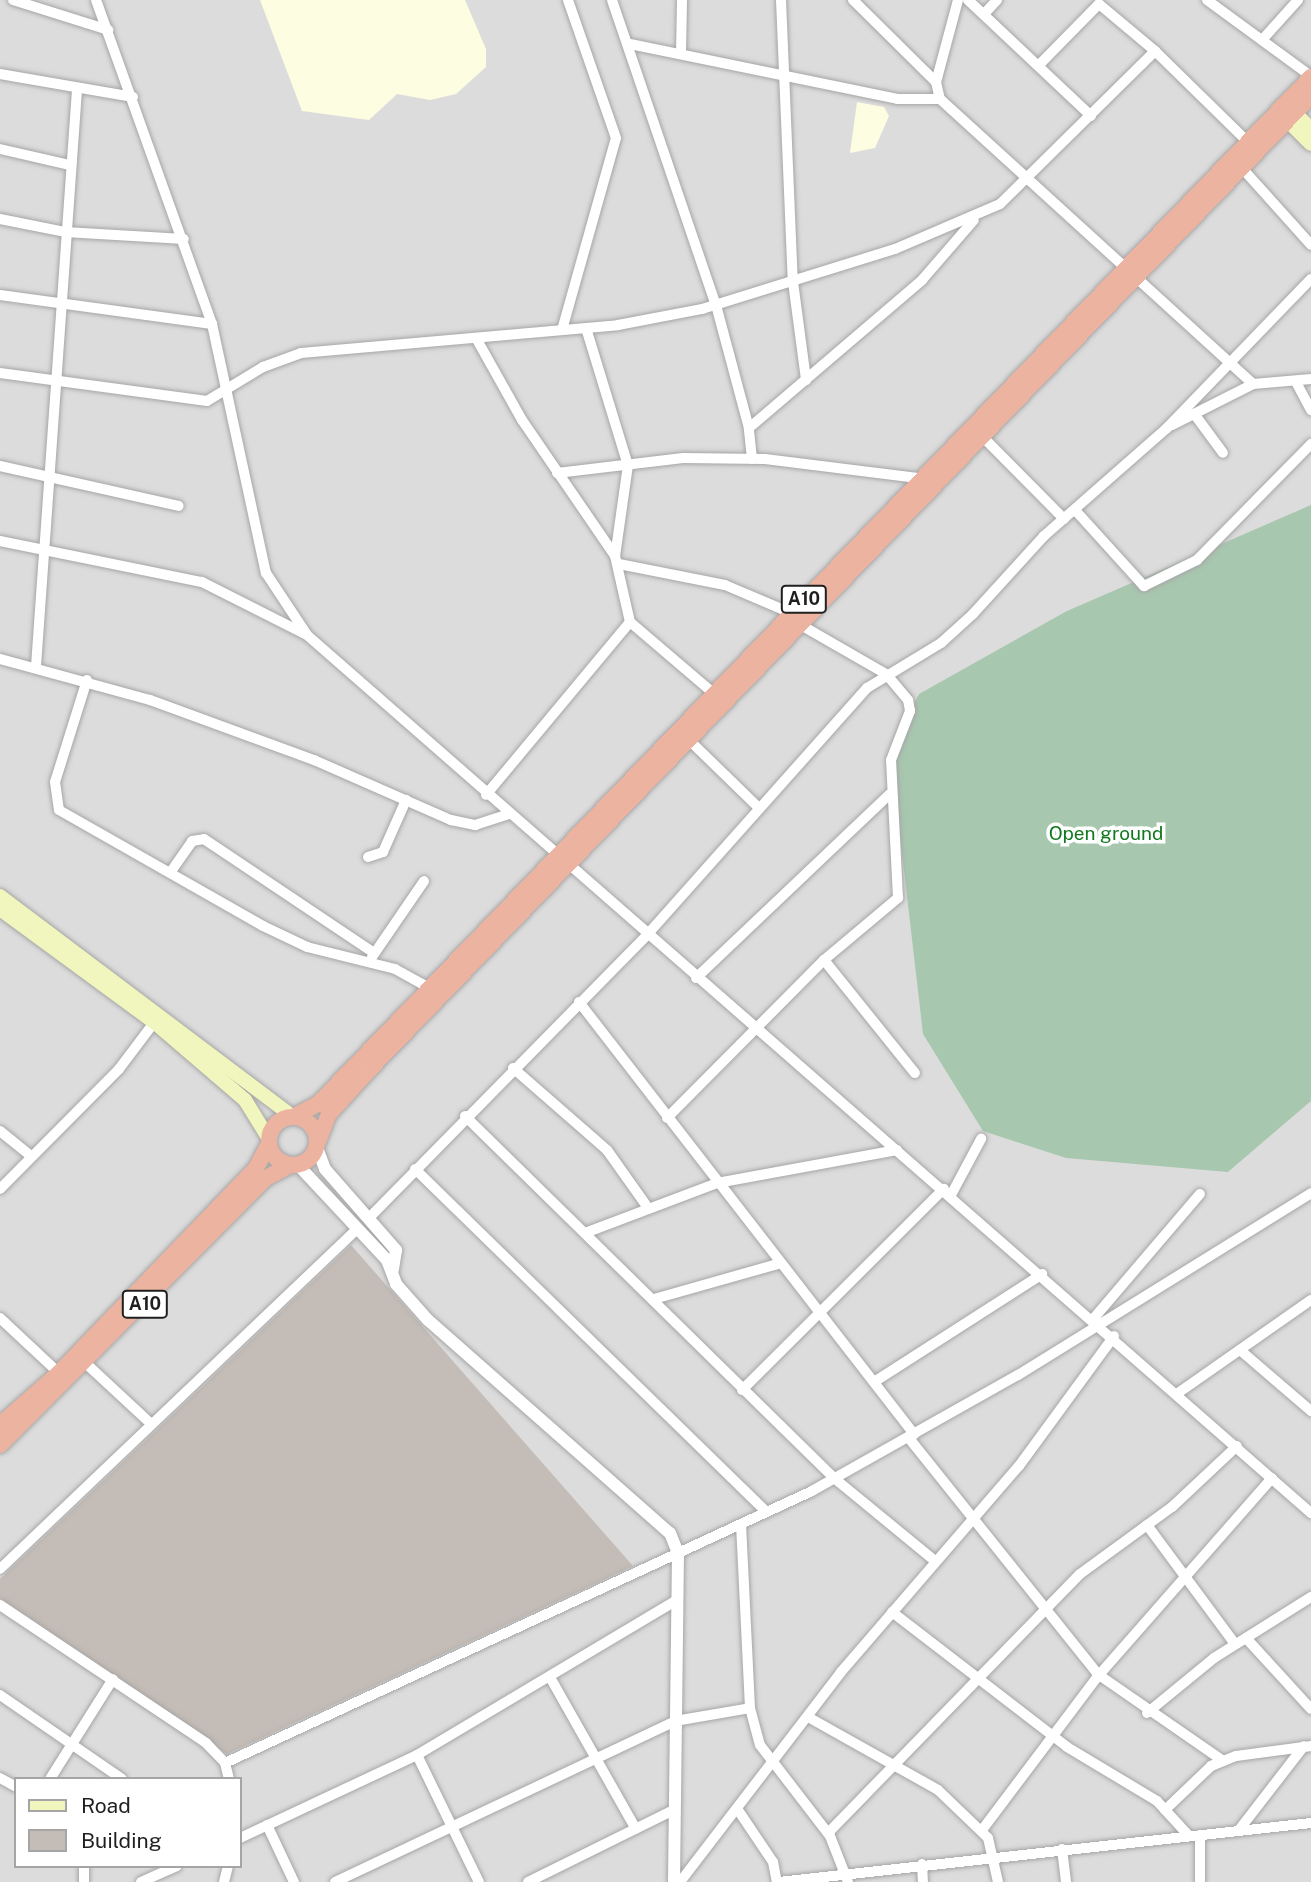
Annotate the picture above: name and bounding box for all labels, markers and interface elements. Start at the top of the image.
road number: A10 [780,584,828,614]
park label: Open ground [1049,823,1163,845]
road number: A10 [120,1289,170,1318]
legend [14,1777,242,1868]
text: Road [81,1793,131,1818]
text: Building [81,1828,162,1853]

